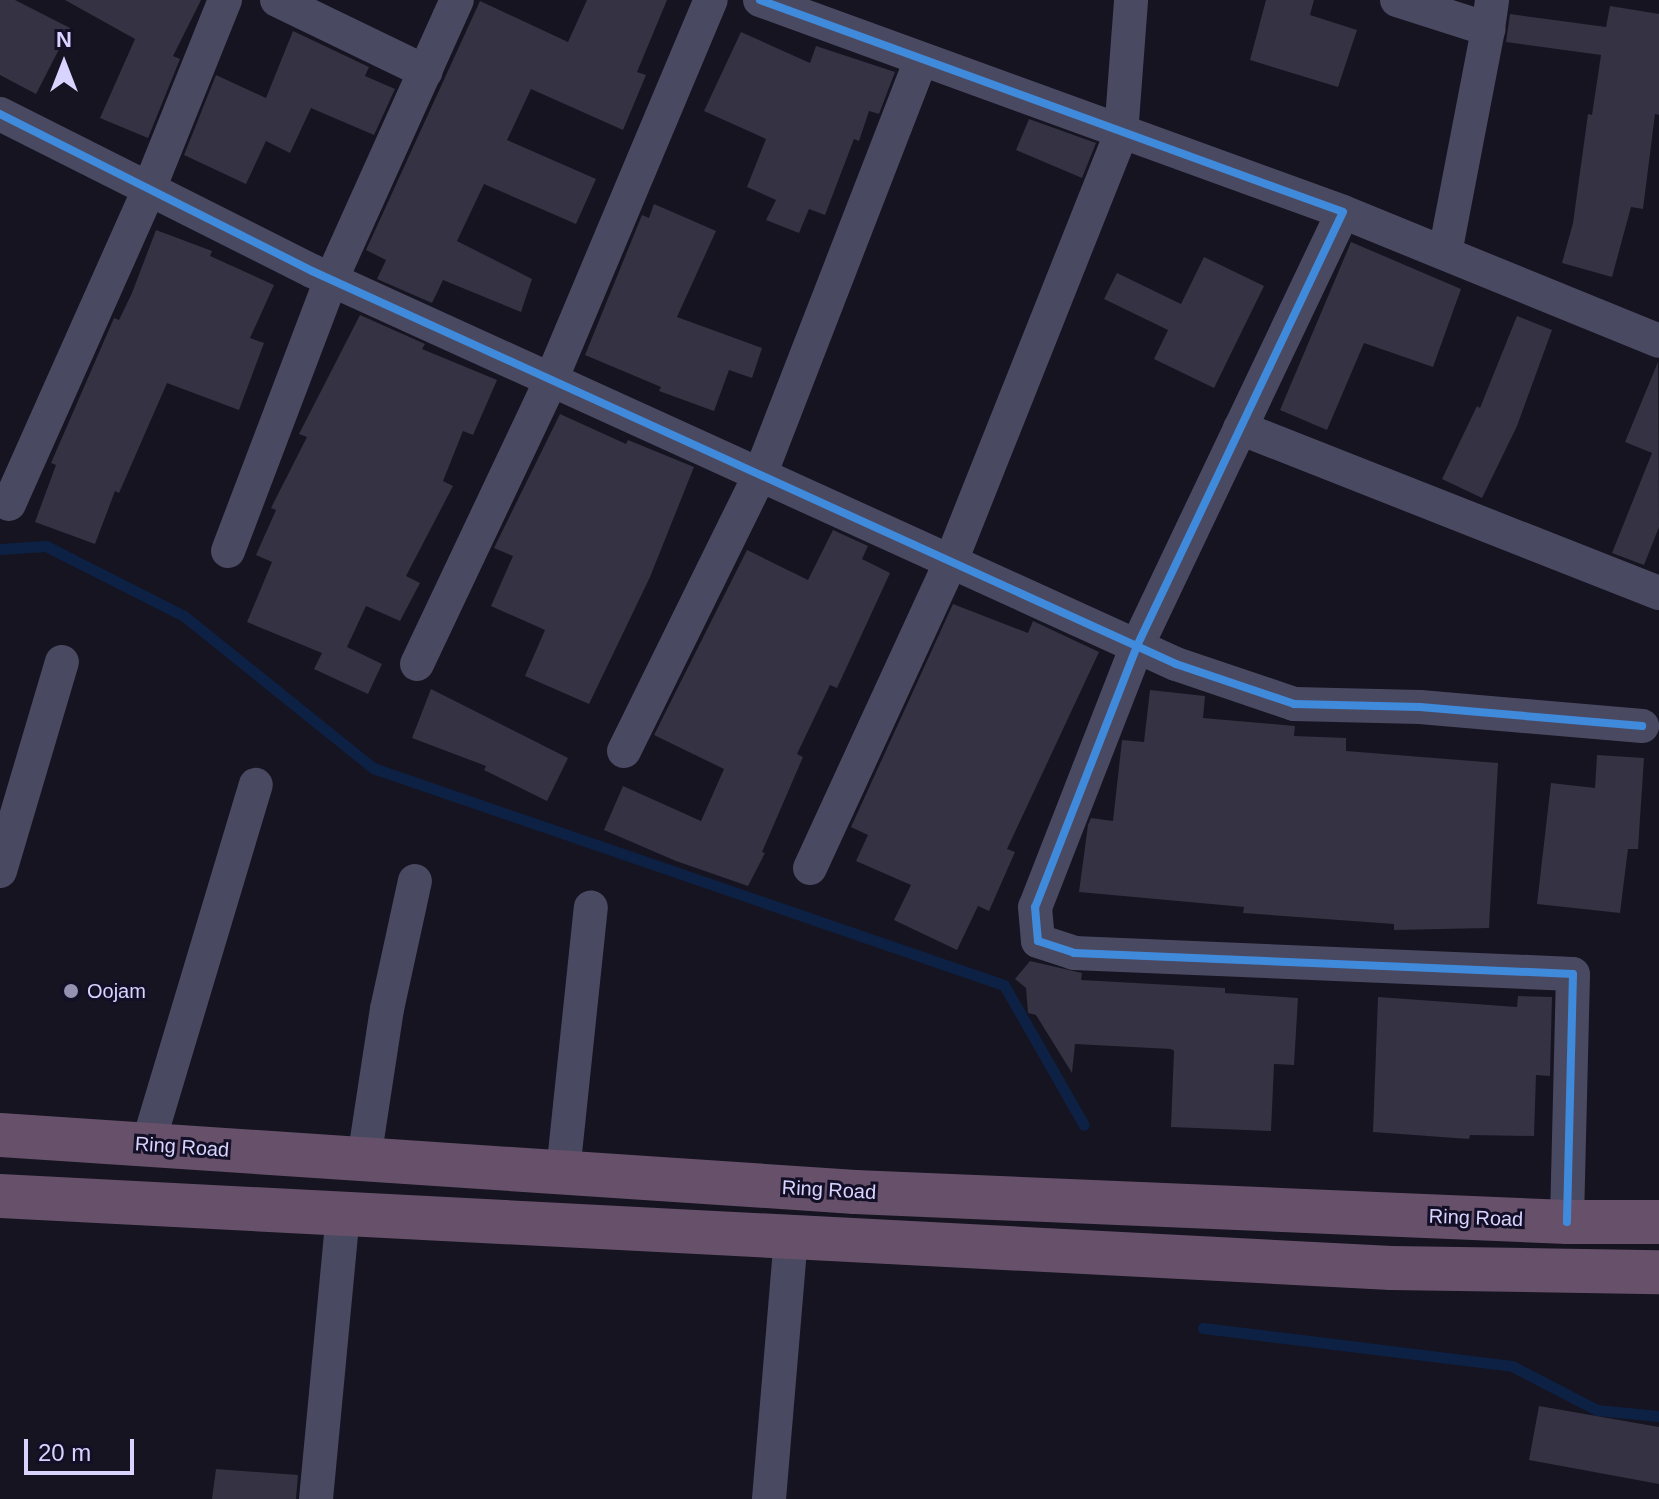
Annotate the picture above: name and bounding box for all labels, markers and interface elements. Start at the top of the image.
north arrow [24,24,104,104]
text: N [56,27,72,52]
place label: Oojam [87,979,146,1003]
marker: Oojam [62,982,80,1000]
street label: Ring Road [134,1132,230,1162]
street label: Ring Road [781,1176,877,1204]
street label: Ring Road [1428,1204,1524,1232]
scale bar [28,1423,138,1473]
text: 20 m [38,1439,91,1466]

